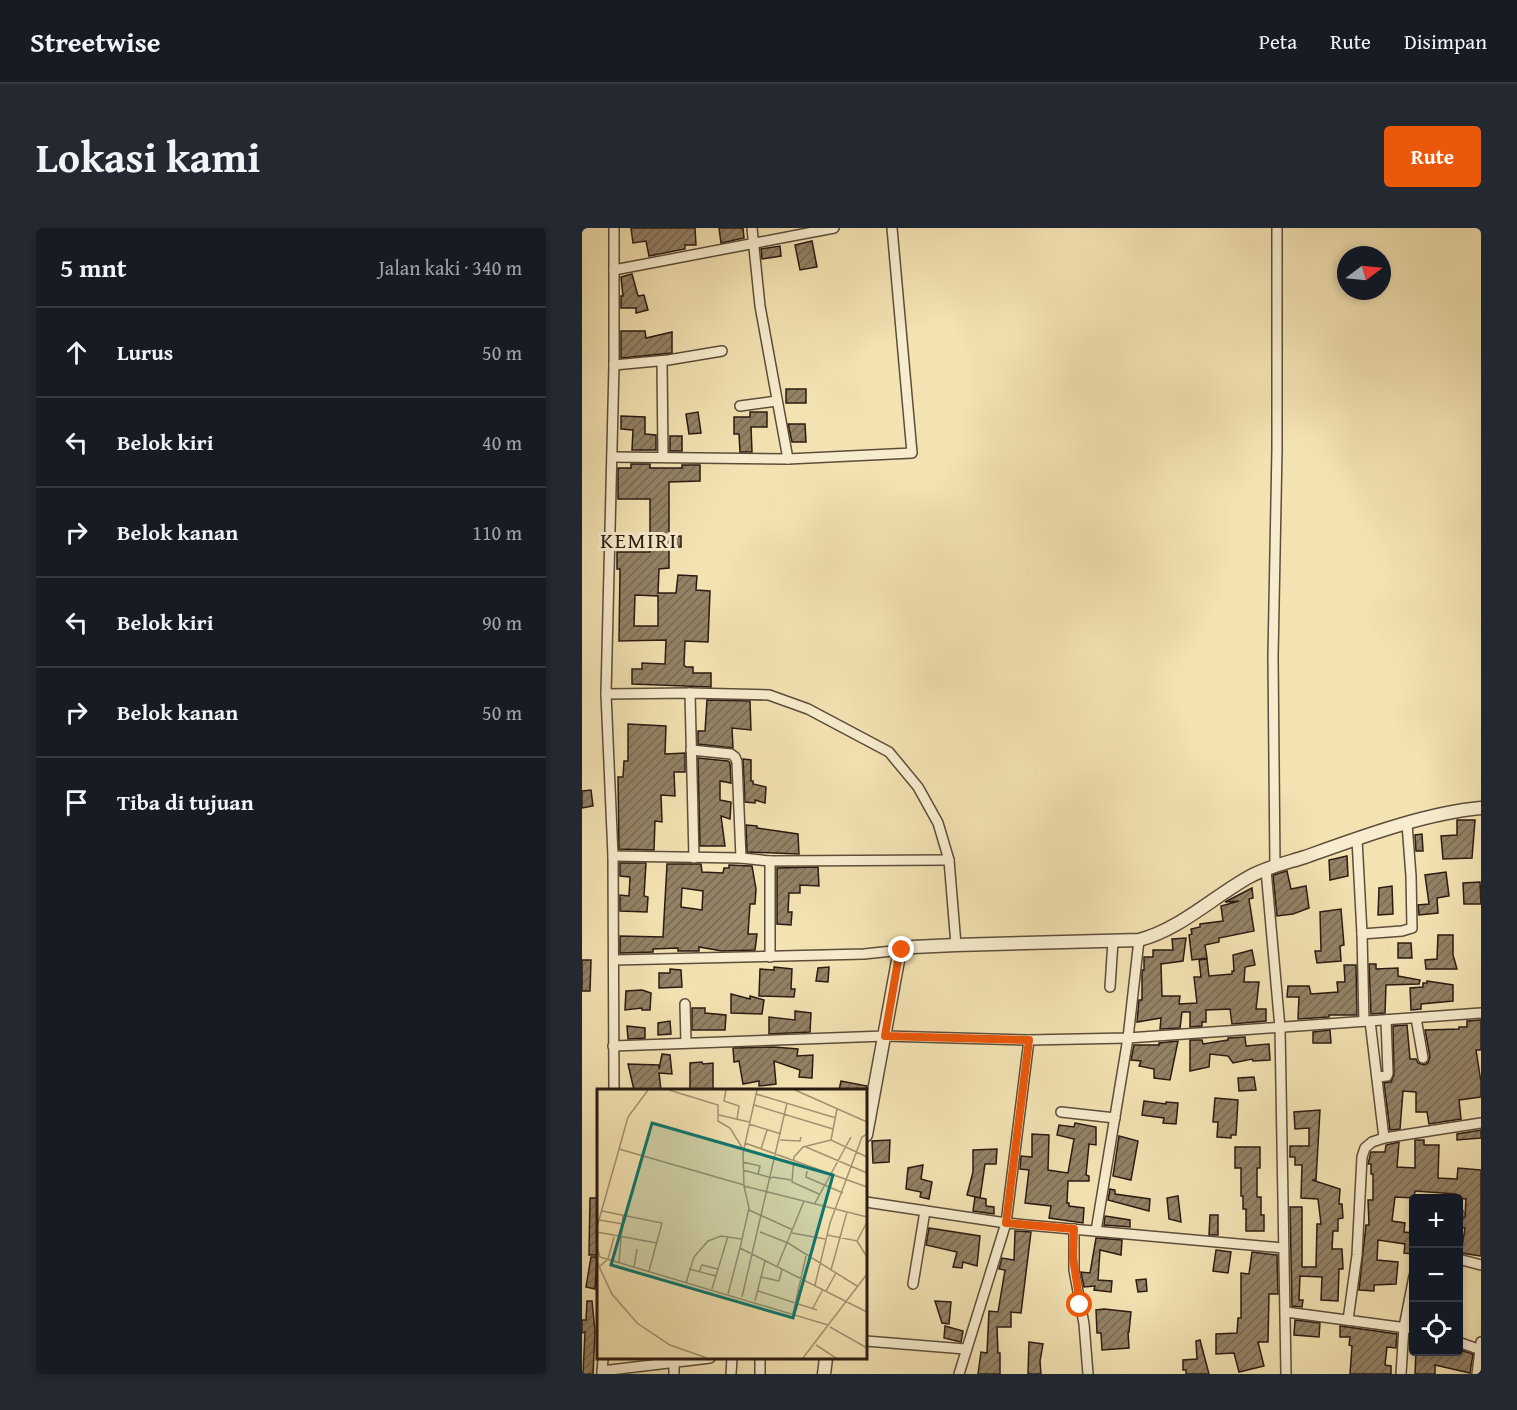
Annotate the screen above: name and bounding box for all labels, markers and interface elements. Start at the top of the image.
text: Streetwise [30,21,160,62]
text: Peta [1259,26,1297,57]
text: Rute [1330,26,1371,57]
text: Disimpan [1404,26,1487,57]
text: Lokasi kami [36,126,260,187]
button: Rute [1384,126,1481,187]
north arrow [1337,246,1391,300]
text: 5 mnt [60,248,127,287]
text: Jalan kaki · 340 m [378,253,522,282]
icon: ahead [60,336,93,369]
text: Lurus [117,336,173,368]
text: 50 m [482,338,522,367]
icon: left [60,426,93,459]
text: Belok kiri [117,426,214,458]
text: 40 m [482,428,522,457]
icon: right [60,516,93,549]
text: Belok kanan [117,516,238,548]
text: 110 m [472,518,522,547]
district label: KEMIRI [600,524,678,556]
icon: left [60,606,93,639]
text: Belok kiri [117,606,214,638]
text: 90 m [482,608,522,637]
icon: right [60,696,93,729]
text: Belok kanan [117,696,238,728]
text: 50 m [482,698,522,727]
icon: arrive [60,786,93,819]
text: Tiba di tujuan [117,786,254,818]
route end [888,936,914,962]
inset map [597,1089,867,1359]
map controls [1409,1194,1463,1356]
button: + [1409,1194,1463,1248]
button: − [1409,1248,1463,1302]
route start [1066,1291,1092,1317]
button: locate [1409,1302,1463,1356]

